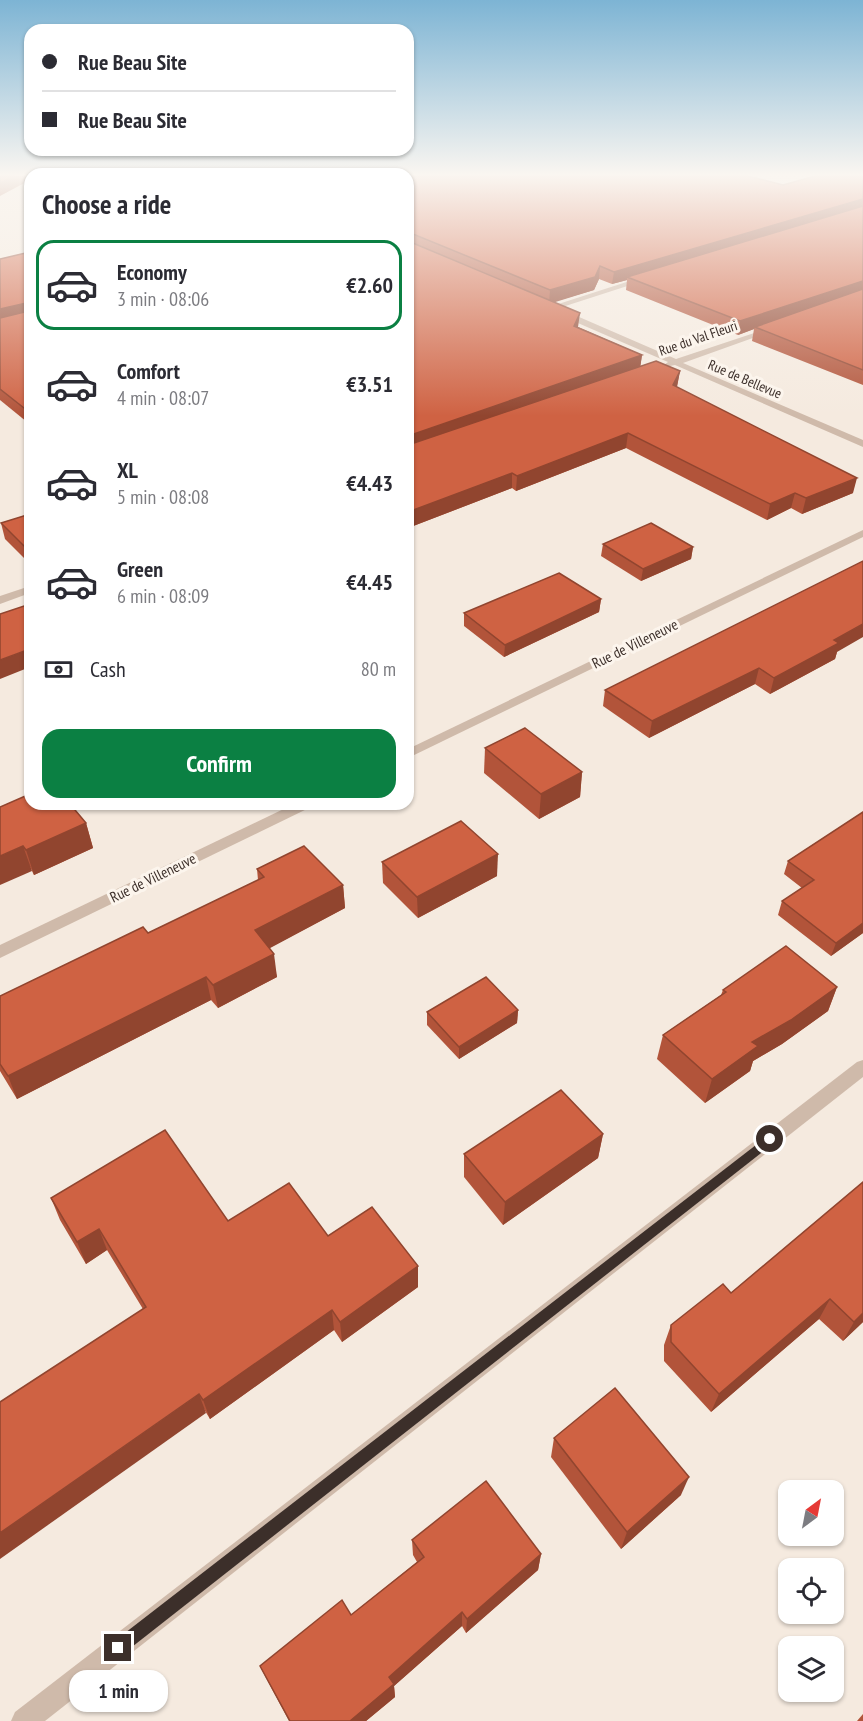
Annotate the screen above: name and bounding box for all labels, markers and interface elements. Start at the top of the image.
text: Rue Beau Site [78,48,187,76]
text: Rue Beau Site [78,106,187,134]
text: Choose a ride [42,187,171,221]
icon: car [45,258,99,312]
text: Economy [117,258,187,286]
text: €2.60 [346,271,393,299]
text: 3 min · 08:06 [117,286,209,312]
street label: Rue du Val Fleuri [656,316,740,360]
street label: Rue de Bellevue [706,355,785,403]
icon: car [45,357,99,411]
text: Comfort [117,357,180,385]
text: €3.51 [346,370,393,398]
text: 4 min · 08:07 [117,385,209,411]
icon: car [45,456,99,510]
text: XL [117,456,138,484]
text: €4.43 [346,469,393,497]
text: 5 min · 08:08 [117,484,209,510]
icon: car [45,555,99,609]
text: Green [117,555,163,583]
text: €4.45 [346,568,393,596]
text: 6 min · 08:09 [117,583,209,609]
street label: Rue de Villeneuve [589,615,681,673]
icon: cash [42,653,75,686]
text: Cash [90,655,126,683]
text: 80 m [361,656,396,682]
button: Confirm [42,729,396,798]
street label: Rue de Villeneuve [107,849,199,907]
route start [756,1125,783,1152]
north arrow [778,1480,844,1546]
map controls [778,1480,844,1702]
button: locate [778,1558,844,1624]
route end [104,1634,131,1661]
button: layers [778,1636,844,1702]
callout: 1 min [68,1669,168,1711]
text: 1 min [98,1678,139,1704]

